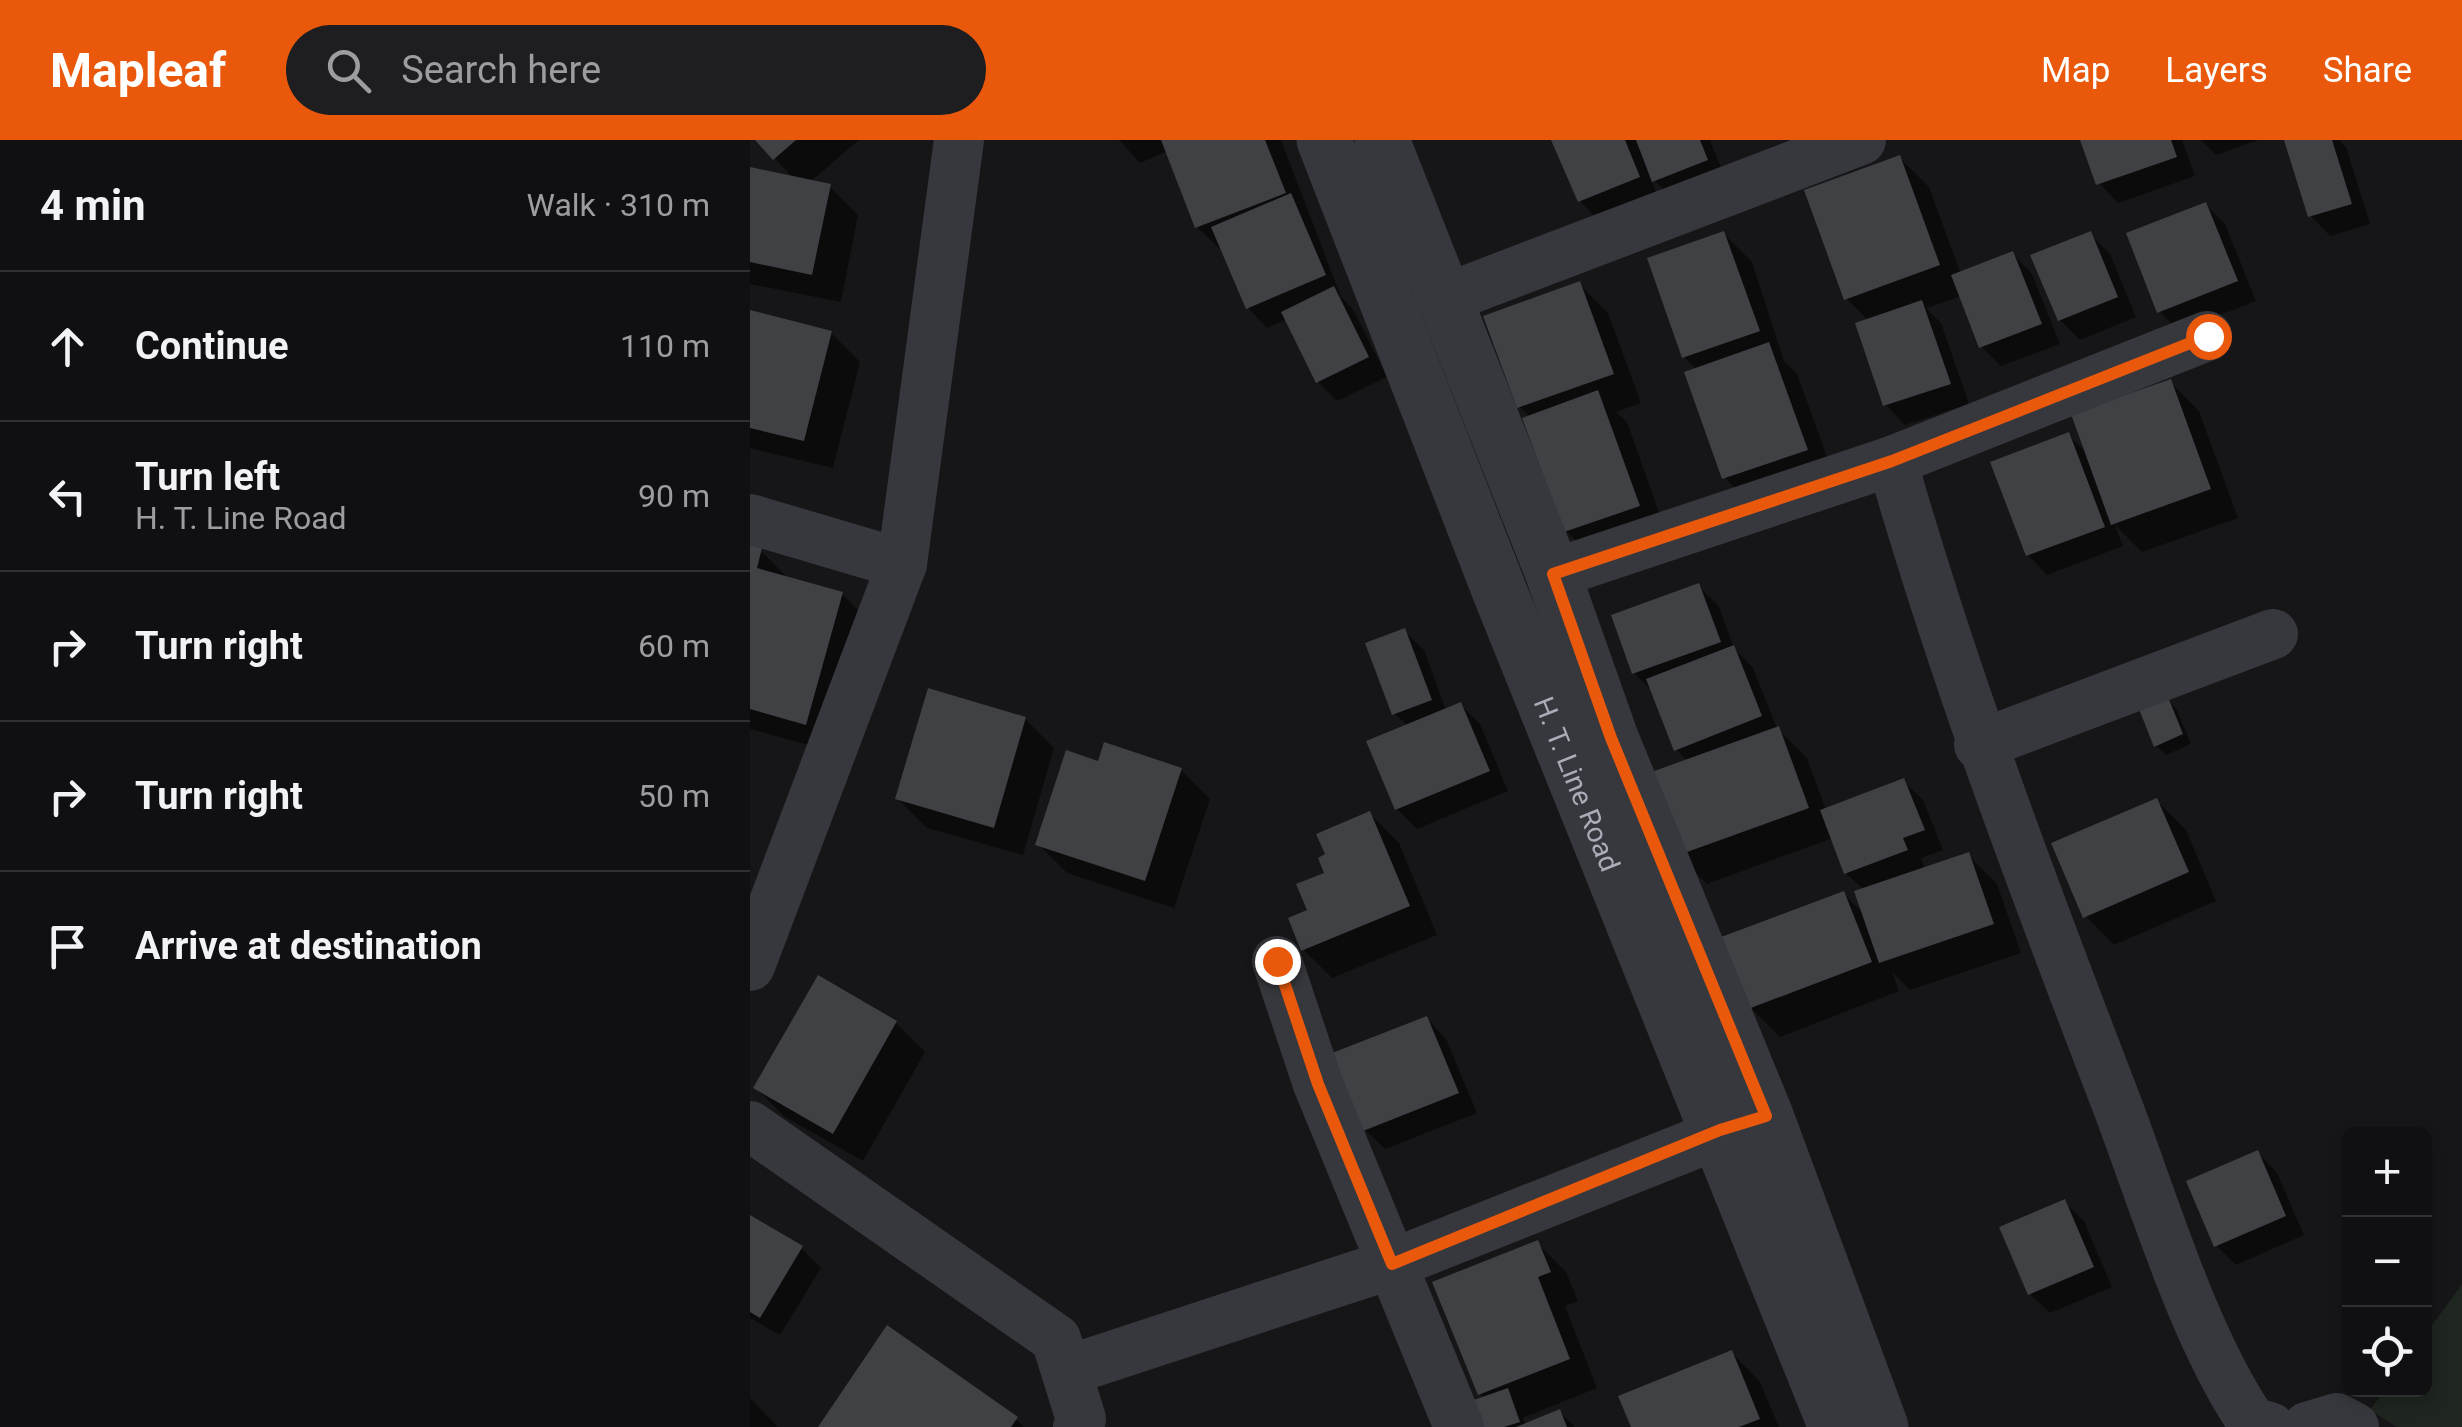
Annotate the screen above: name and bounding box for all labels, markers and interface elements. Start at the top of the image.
search box [286,25,986,115]
text: Mapleaf [50,42,226,99]
icon: search [321,43,376,98]
text: Search here [401,48,601,92]
text: Map [2041,50,2110,91]
text: Layers [2165,50,2268,91]
text: Share [2323,50,2412,91]
text: 4 min [40,181,146,230]
text: Walk · 310 m [527,186,710,224]
route start [2186,314,2232,360]
icon: ahead [40,319,95,374]
text: Continue [135,324,289,368]
text: 110 m [620,327,710,365]
text: Turn left [135,455,280,499]
icon: left [40,469,95,524]
text: 90 m [638,477,710,515]
text: H. T. Line Road [135,499,347,537]
icon: right [40,619,95,674]
text: Turn right [135,624,303,668]
text: 60 m [638,627,710,665]
street label: H. T. Line Road [1527,692,1627,876]
icon: right [40,769,95,824]
text: Turn right [135,774,303,818]
text: 50 m [638,777,710,815]
icon: arrive [40,919,95,974]
text: Arrive at destination [135,924,482,968]
route end [1255,939,1301,985]
map controls [2342,1127,2432,1397]
button: + [2342,1127,2432,1217]
button: − [2342,1217,2432,1307]
button: locate [2342,1307,2432,1397]

